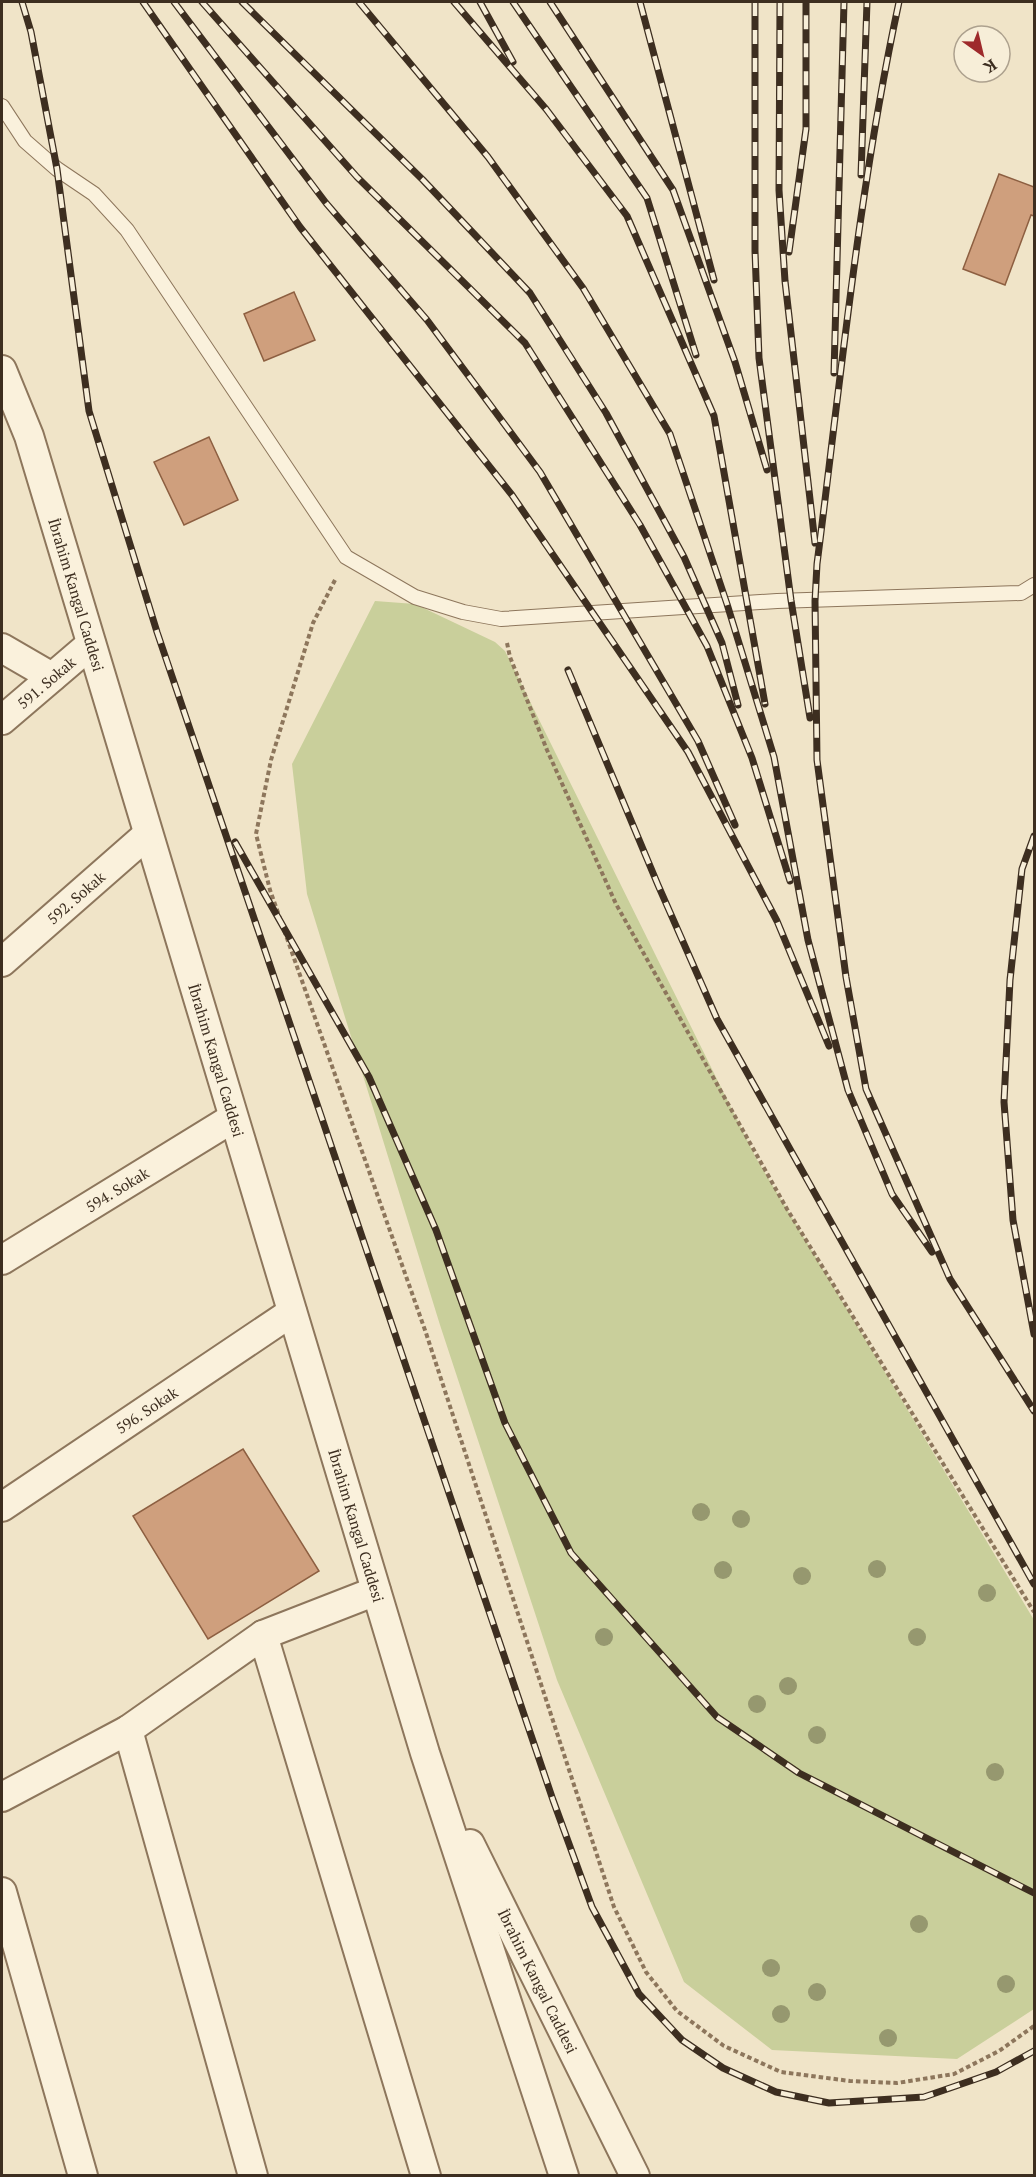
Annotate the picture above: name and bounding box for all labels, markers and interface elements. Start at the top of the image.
north arrow [952,24,1012,84]
text: K [979,54,1001,79]
street label: İbrahim Kangal Caddesi [44,516,109,674]
street label: 591. Sokak [13,652,80,713]
street label: 592. Sokak [43,866,109,928]
street label: İbrahim Kangal Caddesi [184,981,249,1139]
street label: 594. Sokak [82,1162,153,1216]
street label: 596. Sokak [111,1382,182,1438]
street label: İbrahim Kangal Caddesi [324,1446,389,1605]
street label: İbrahim Kangal Caddesi [494,1905,582,2057]

